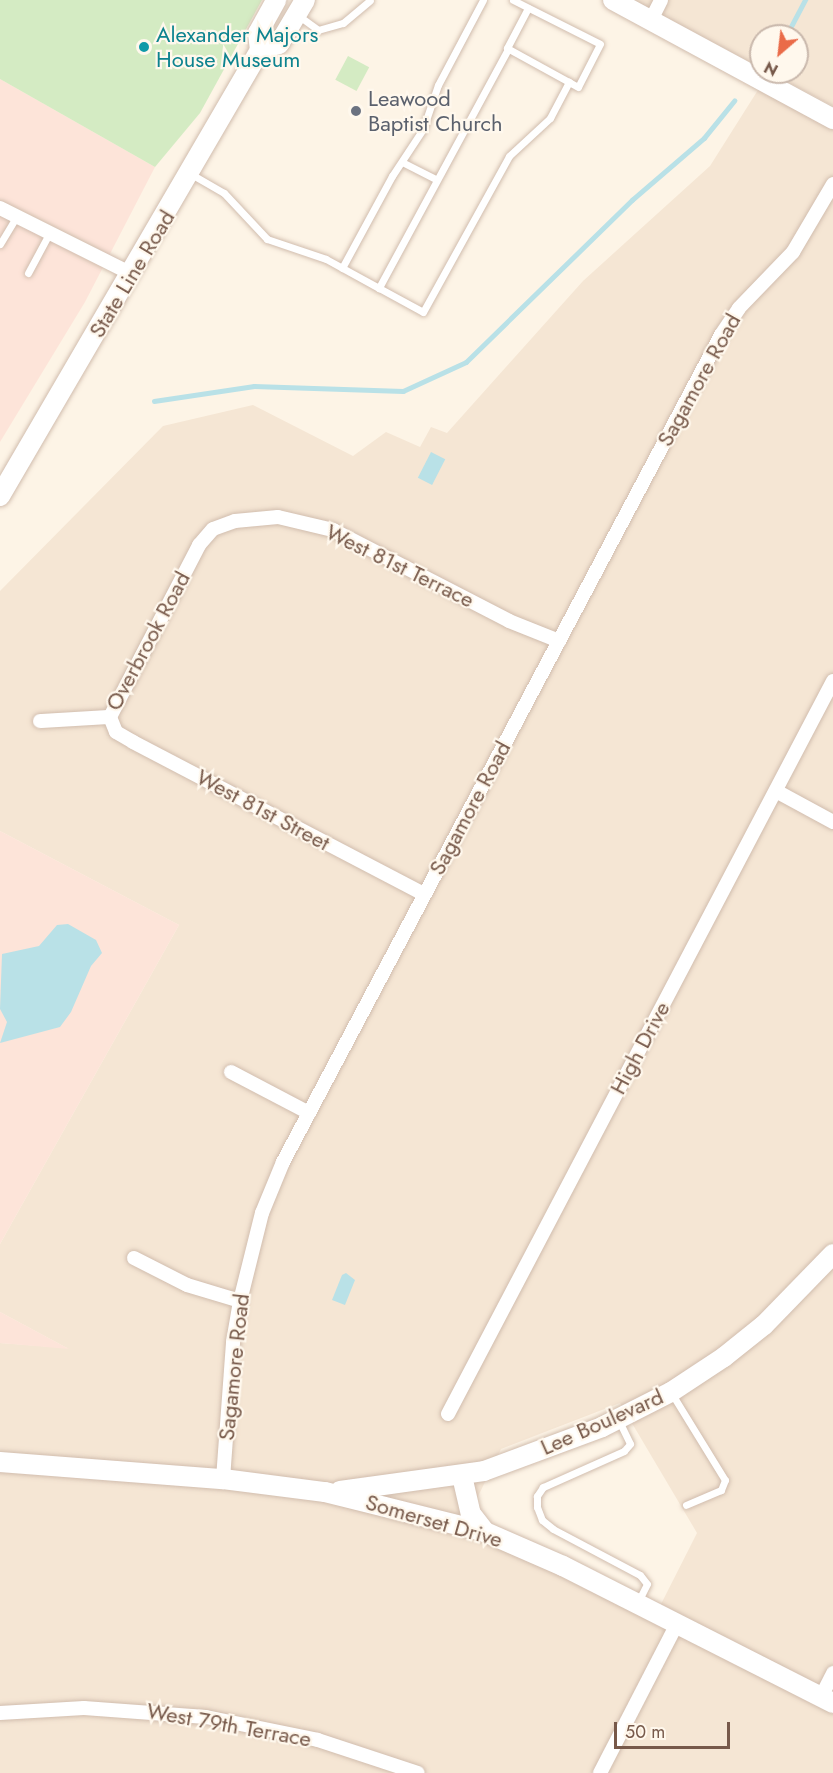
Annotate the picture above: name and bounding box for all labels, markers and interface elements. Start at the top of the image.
place label: Alexander Majors House Museum [156,21,318,72]
north arrow [749,24,809,84]
marker: Alexander Majors House Museum [137,40,151,54]
text: N [760,55,782,82]
place label: Leawood Baptist Church [368,85,503,136]
marker: Leawood Baptist Church [349,104,363,118]
street label: State Line Road [84,206,180,342]
street label: Sagamore Road [652,309,746,451]
street label: West 81st Terrace [322,519,478,613]
street label: Overbrook Road [100,567,196,715]
street label: Sagamore Road [424,737,516,879]
street label: West 81st Street [192,764,334,856]
street label: High Drive [605,997,675,1099]
street label: Sagamore Road [213,1292,255,1442]
street label: Lee Boulevard [537,1383,667,1461]
street label: Somerset Drive [363,1489,505,1553]
street label: West 79th Terrace [145,1698,313,1752]
scale bar [617,1710,732,1748]
text: 50 m [625,1719,665,1745]

